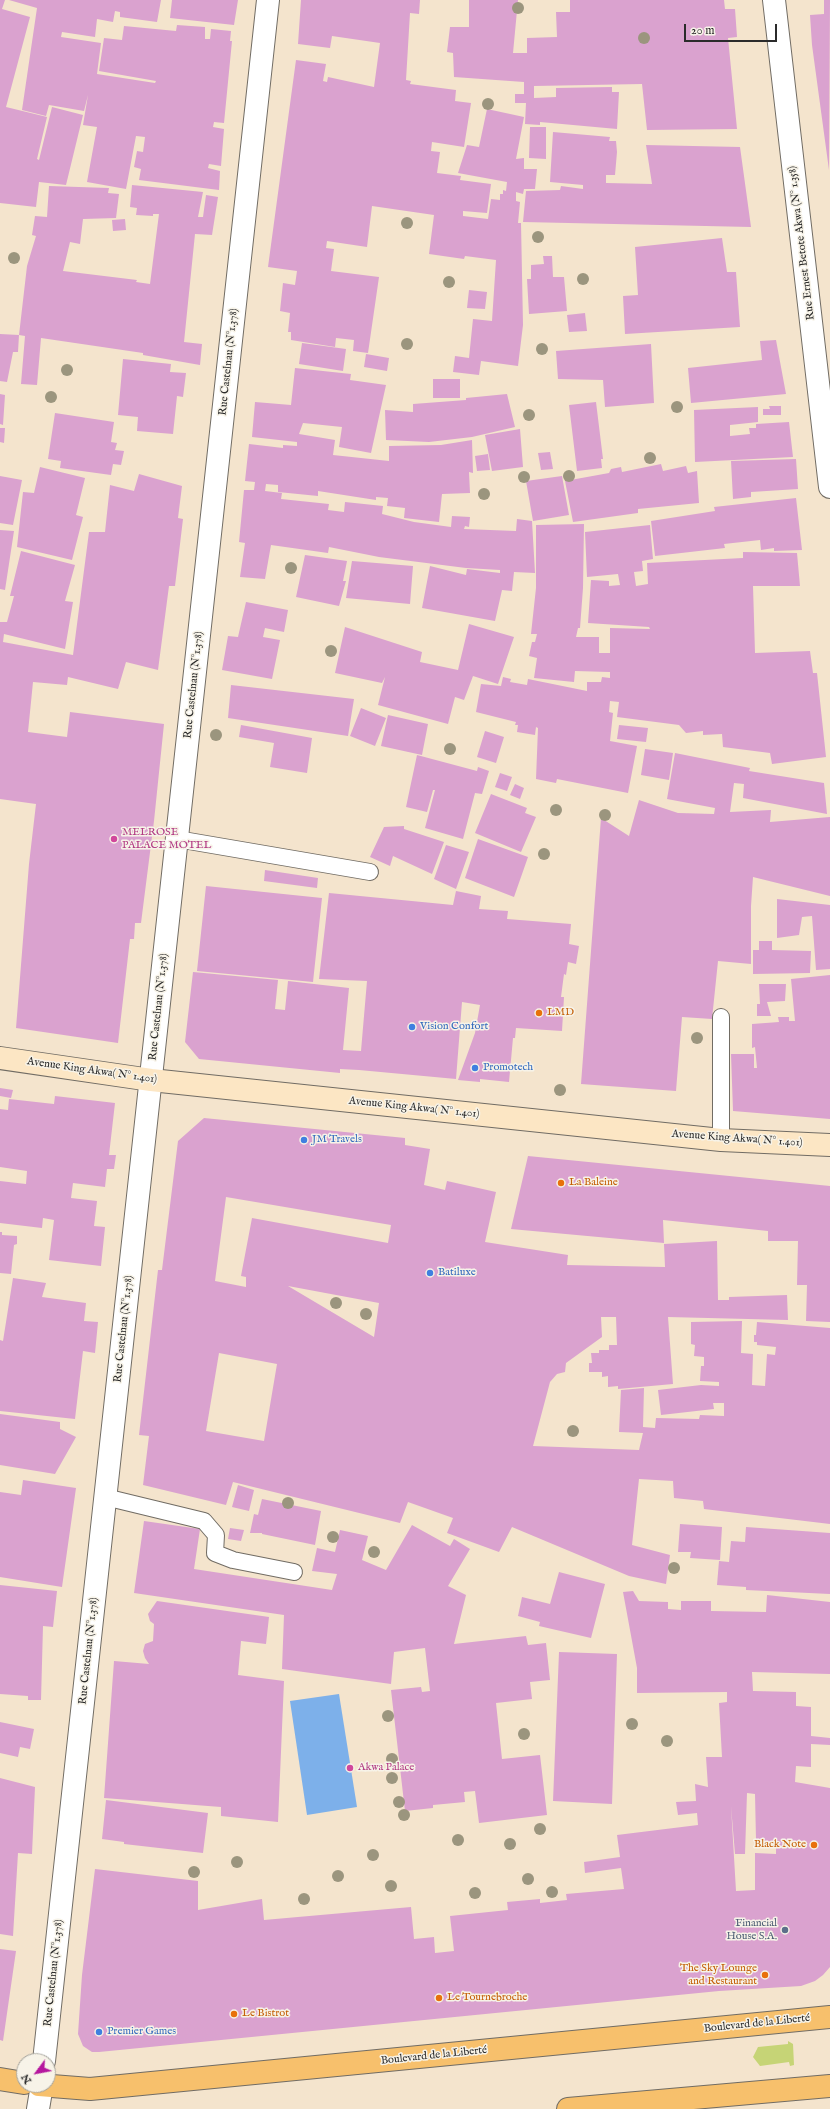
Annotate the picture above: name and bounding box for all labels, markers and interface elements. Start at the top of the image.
scale bar [686,16,779,42]
text: 20 m [691,23,714,38]
street label: Rue Ernest Betote Akwa (N° 1.358) [786,165,818,321]
street label: Rue Castelnau (N°1.378) [217,308,241,416]
street label: Rue Castelnau (N°1.378) [182,631,206,739]
place label: MELROSE PALACE MOTEL [122,826,211,852]
marker: MELROSE PALACE MOTEL [109,834,119,844]
street label: Rue Castelnau (N°1.378) [147,953,171,1061]
place label: LMD [547,1006,574,1020]
marker: LMD [534,1008,544,1018]
place label: Vision Confort [420,1020,488,1034]
marker: Vision Confort [407,1022,417,1032]
street label: Avenue King Akwa( N° 1.401) [26,1055,158,1087]
place label: Promotech [483,1061,533,1075]
marker: Promotech [470,1063,480,1073]
street label: Avenue King Akwa( N° 1.401) [348,1095,480,1121]
street label: Avenue King Akwa( N° 1.401) [671,1128,803,1150]
place label: JM Travels [312,1133,362,1147]
marker: JM Travels [299,1135,309,1145]
place label: La Baleine [569,1176,618,1190]
marker: La Baleine [556,1178,566,1188]
place label: Batiluxe [438,1266,476,1280]
marker: Batiluxe [425,1268,435,1278]
street label: Rue Castelnau (N°1.378) [112,1275,136,1383]
street label: Rue Castelnau (N°1.378) [77,1597,101,1705]
place label: Akwa Palace [358,1761,414,1775]
marker: Akwa Palace [345,1763,355,1773]
place label: Black Note [754,1838,806,1852]
marker: Black Note [809,1840,819,1850]
place label: Financial House S.A. [727,1917,777,1943]
street label: Rue Castelnau (N°1.378) [42,1919,66,2027]
marker: Financial House S.A. [780,1925,790,1935]
place label: The Sky Lounge and Restaurant [680,1962,757,1988]
marker: The Sky Lounge and Restaurant [760,1970,770,1980]
place label: Le Tournebroche [447,1991,527,2005]
marker: Le Tournebroche [434,1993,444,2003]
place label: Le Bistrot [242,2007,289,2021]
marker: Le Bistrot [229,2009,239,2019]
street label: Boulevard de la Liberté [703,2012,811,2036]
place label: Premier Games [107,2025,176,2039]
marker: Premier Games [94,2027,104,2037]
street label: Boulevard de la Liberté [380,2044,488,2068]
north arrow [16,2053,56,2093]
text: N [18,2071,35,2087]

